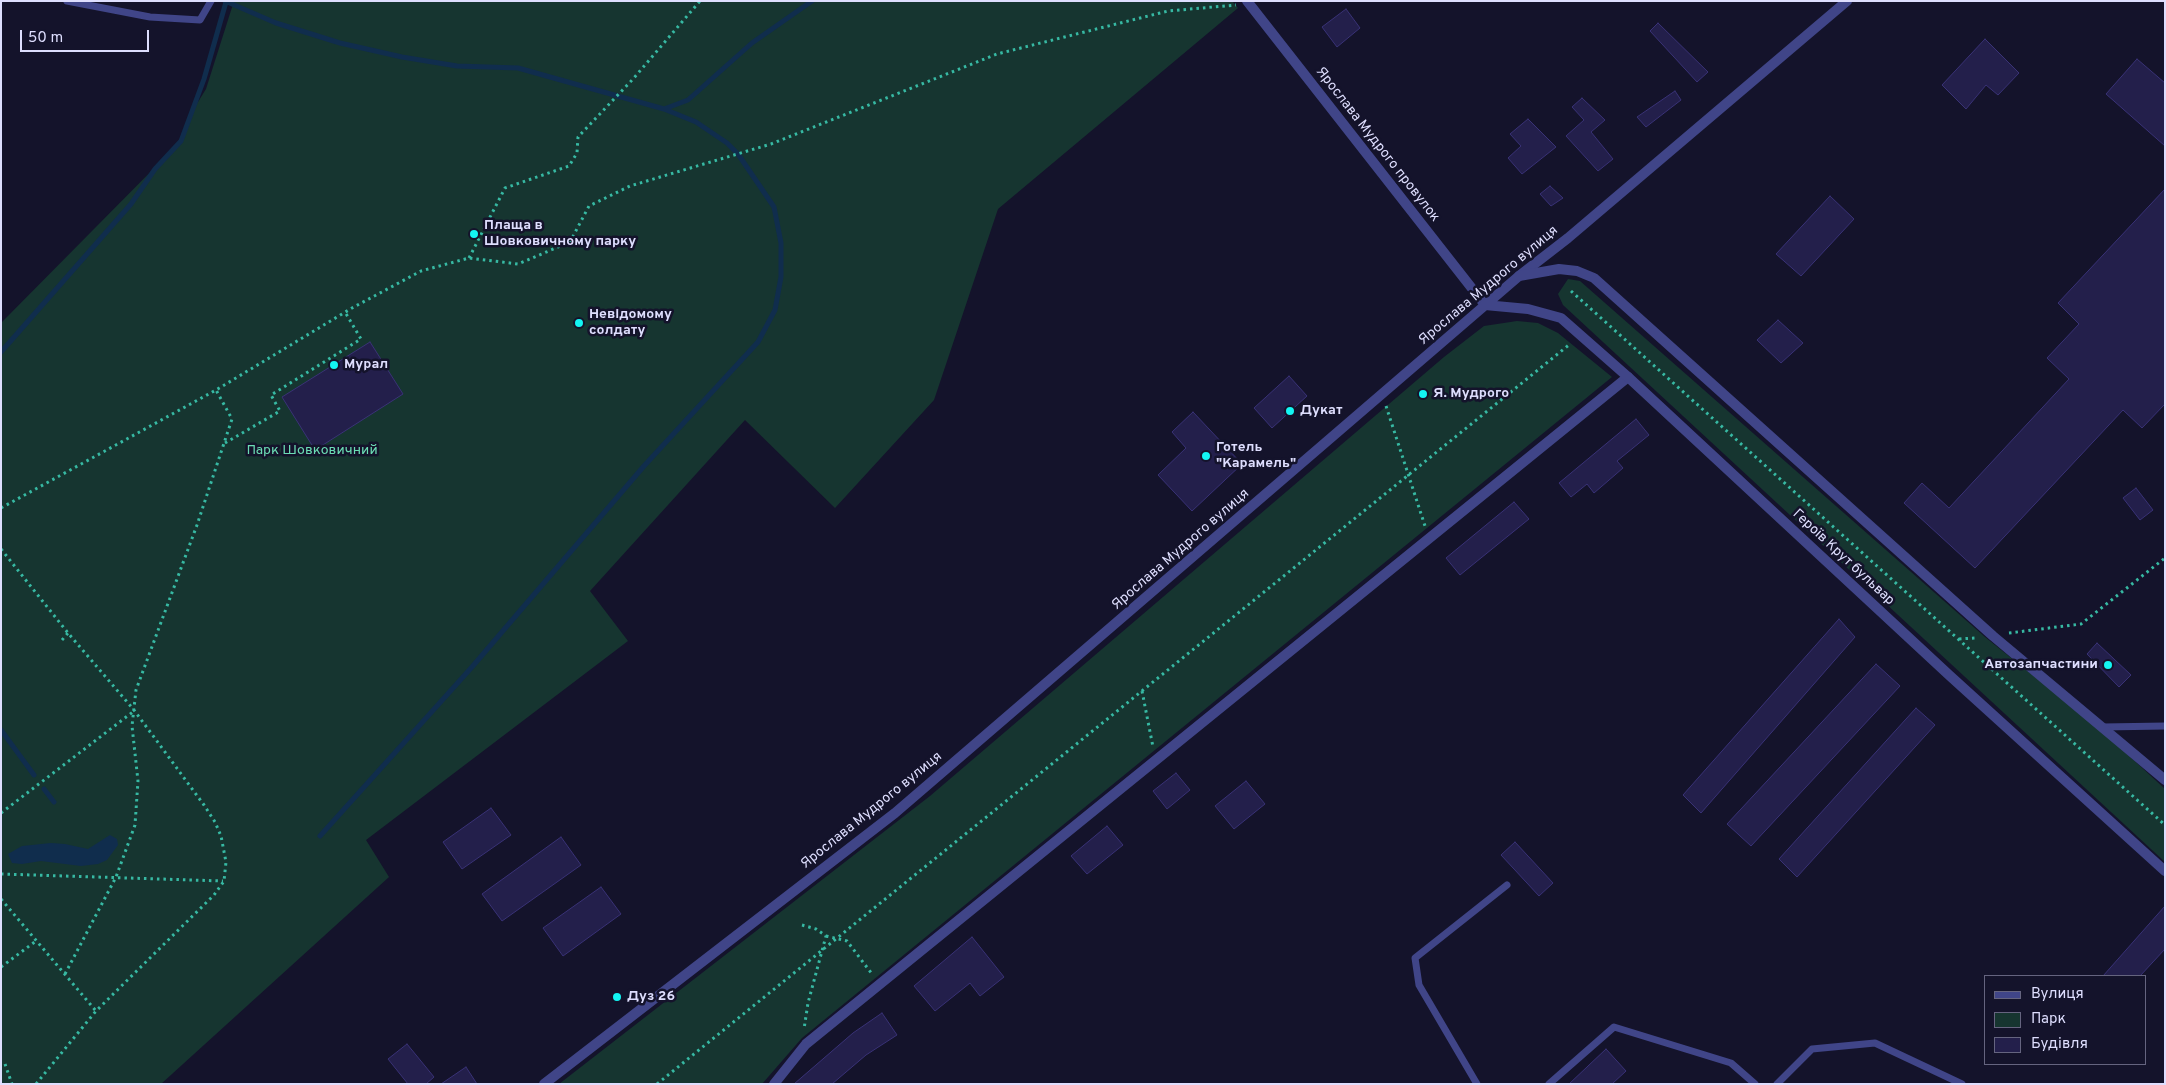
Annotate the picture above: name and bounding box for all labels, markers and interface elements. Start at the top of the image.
scale bar [22,20,151,52]
text: 50 m [28,29,63,48]
street label: Ярослава Мудрого провулок [1311,64,1443,226]
place label: Плаща в Шовковичному парку [484,218,636,250]
street label: Ярослава Мудрого вулиця [1416,223,1562,349]
marker: Плаща в Шовковичному парку [468,228,480,240]
place label: Невідомому солдату [589,307,672,340]
marker: Невідомому солдату [573,317,585,329]
place label: Мурал [344,357,388,373]
marker: Мурал [328,359,340,371]
place label: Я. Мудрого [1433,386,1509,402]
marker: Я. Мудрого [1417,388,1429,400]
place label: Дукат [1300,403,1343,419]
marker: Дукат [1284,405,1296,417]
place label: Готель "Карамель" [1216,440,1296,472]
park label: Парк Шовковичний [246,443,378,459]
marker: Готель "Карамель" [1200,450,1212,462]
street label: Ярослава Мудрого вулиця [1109,486,1253,614]
street label: Героїв Крут бульвар [1789,506,1897,610]
place label: Автозапчастини [1984,657,2098,673]
marker: Автозапчастини [2102,659,2114,671]
street label: Ярослава Мудрого вулиця [798,749,946,873]
legend [1984,975,2146,1065]
text: Вулиця [2031,985,2084,1004]
place label: Дуз 26 [627,989,675,1005]
marker: Дуз 26 [611,991,623,1003]
text: Парк [2031,1010,2066,1029]
text: Будівля [2031,1035,2088,1054]

